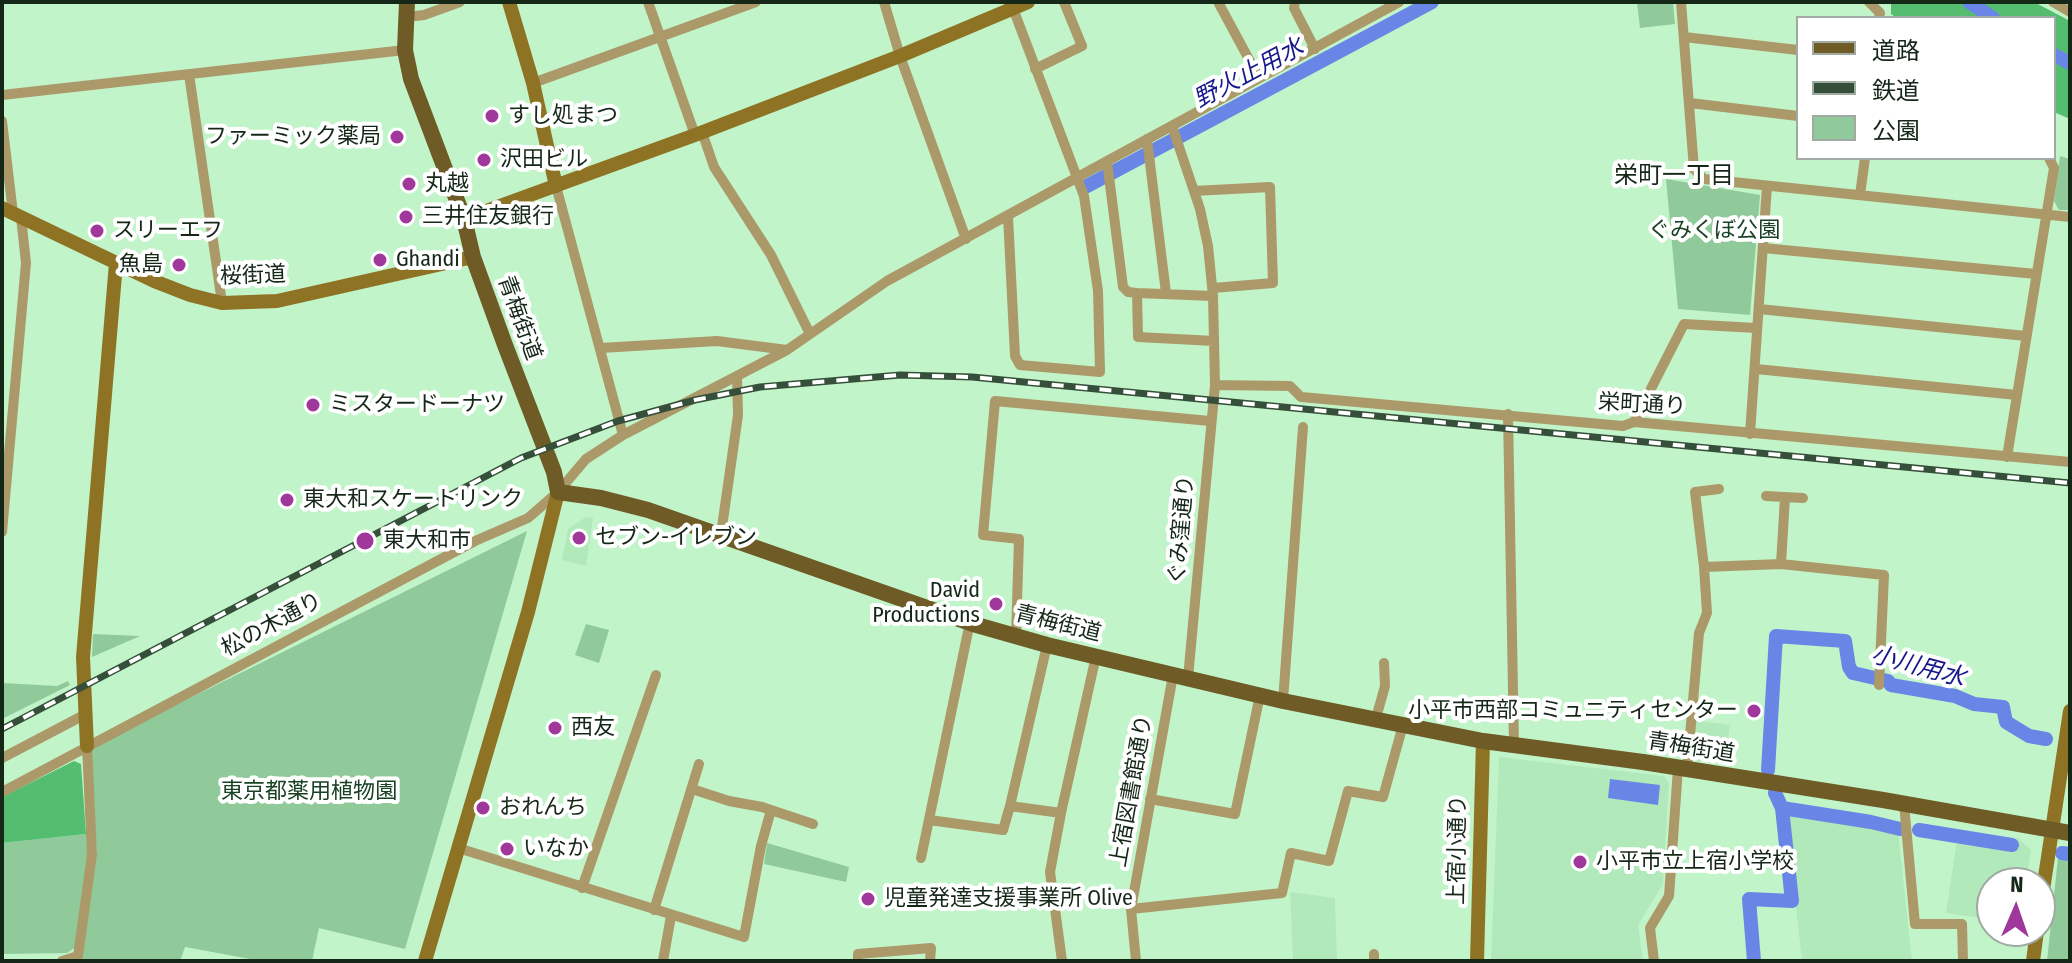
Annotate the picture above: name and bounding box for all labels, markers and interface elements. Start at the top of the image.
legend [1796,16,2056,160]
water label: 野火止用水 [1189,33,1309,115]
text: 道路 [1872,37,1920,65]
text: 鉄道 [1872,77,1920,105]
place label: すし処まつ [508,103,618,129]
marker: すし処まつ [483,107,501,125]
text: 公園 [1872,117,1920,145]
place label: ファーミック薬局 [205,124,381,150]
marker: ファーミック薬局 [388,128,406,146]
place label: 沢田ビル [500,147,588,173]
marker: 沢田ビル [475,151,493,169]
district label: 栄町一丁目 [1614,162,1734,190]
place label: 丸越 [425,171,469,197]
marker: 丸越 [400,175,418,193]
place label: 三井住友銀行 [422,204,554,230]
marker: 三井住友銀行 [397,208,415,226]
place label: スリーエフ [113,218,223,244]
park label: ぐみくぼ公園 [1648,218,1780,244]
marker: スリーエフ [88,222,106,240]
place label: Ghandi [396,247,460,273]
marker: Ghandi [371,251,389,269]
place label: 魚島 [119,252,163,278]
marker: 魚島 [170,256,188,274]
street label: 桜街道 [220,262,286,290]
street label: 青梅街道 [492,272,546,364]
street label: 栄町通り [1597,390,1687,420]
place label: ミスタードーナツ [329,392,505,418]
marker: ミスタードーナツ [304,396,322,414]
street label: ぐみ窪通り [1164,474,1200,586]
place label: 東大和スケートリンク [303,487,523,513]
marker: 東大和スケートリンク [278,491,296,509]
place label: セブン-イレブン [595,525,757,551]
place label: 東大和市 [383,528,471,554]
marker: セブン-イレブン [570,529,588,547]
marker: 東大和市 [354,530,376,552]
place label: David Productions [872,578,980,630]
street label: 松の木通り [217,588,327,662]
marker: David Productions [987,595,1005,613]
street label: 青梅街道 [1012,601,1104,647]
water label: 小川用水 [1868,641,1968,693]
place label: 小平市西部コミュニティセンター [1408,698,1738,724]
marker: 小平市西部コミュニティセンター [1745,702,1763,720]
street label: 上宿図書館通り [1106,713,1158,869]
place label: 西友 [571,715,615,741]
marker: 西友 [546,719,564,737]
street label: 青梅街道 [1645,728,1737,768]
park label: 東京都薬用植物園 [221,779,397,805]
place label: おれんち [499,795,587,821]
street label: 上宿小通り [1444,795,1472,905]
marker: おれんち [474,799,492,817]
place label: いなか [523,836,589,862]
marker: いなか [498,840,516,858]
place label: 小平市立上宿小学校 [1596,849,1794,875]
marker: 小平市立上宿小学校 [1571,853,1589,871]
north arrow [1976,867,2056,947]
text: N [2010,871,2024,898]
place label: 児童発達支援事業所 Olive [884,886,1133,912]
marker: 児童発達支援事業所 Olive [859,890,877,908]

